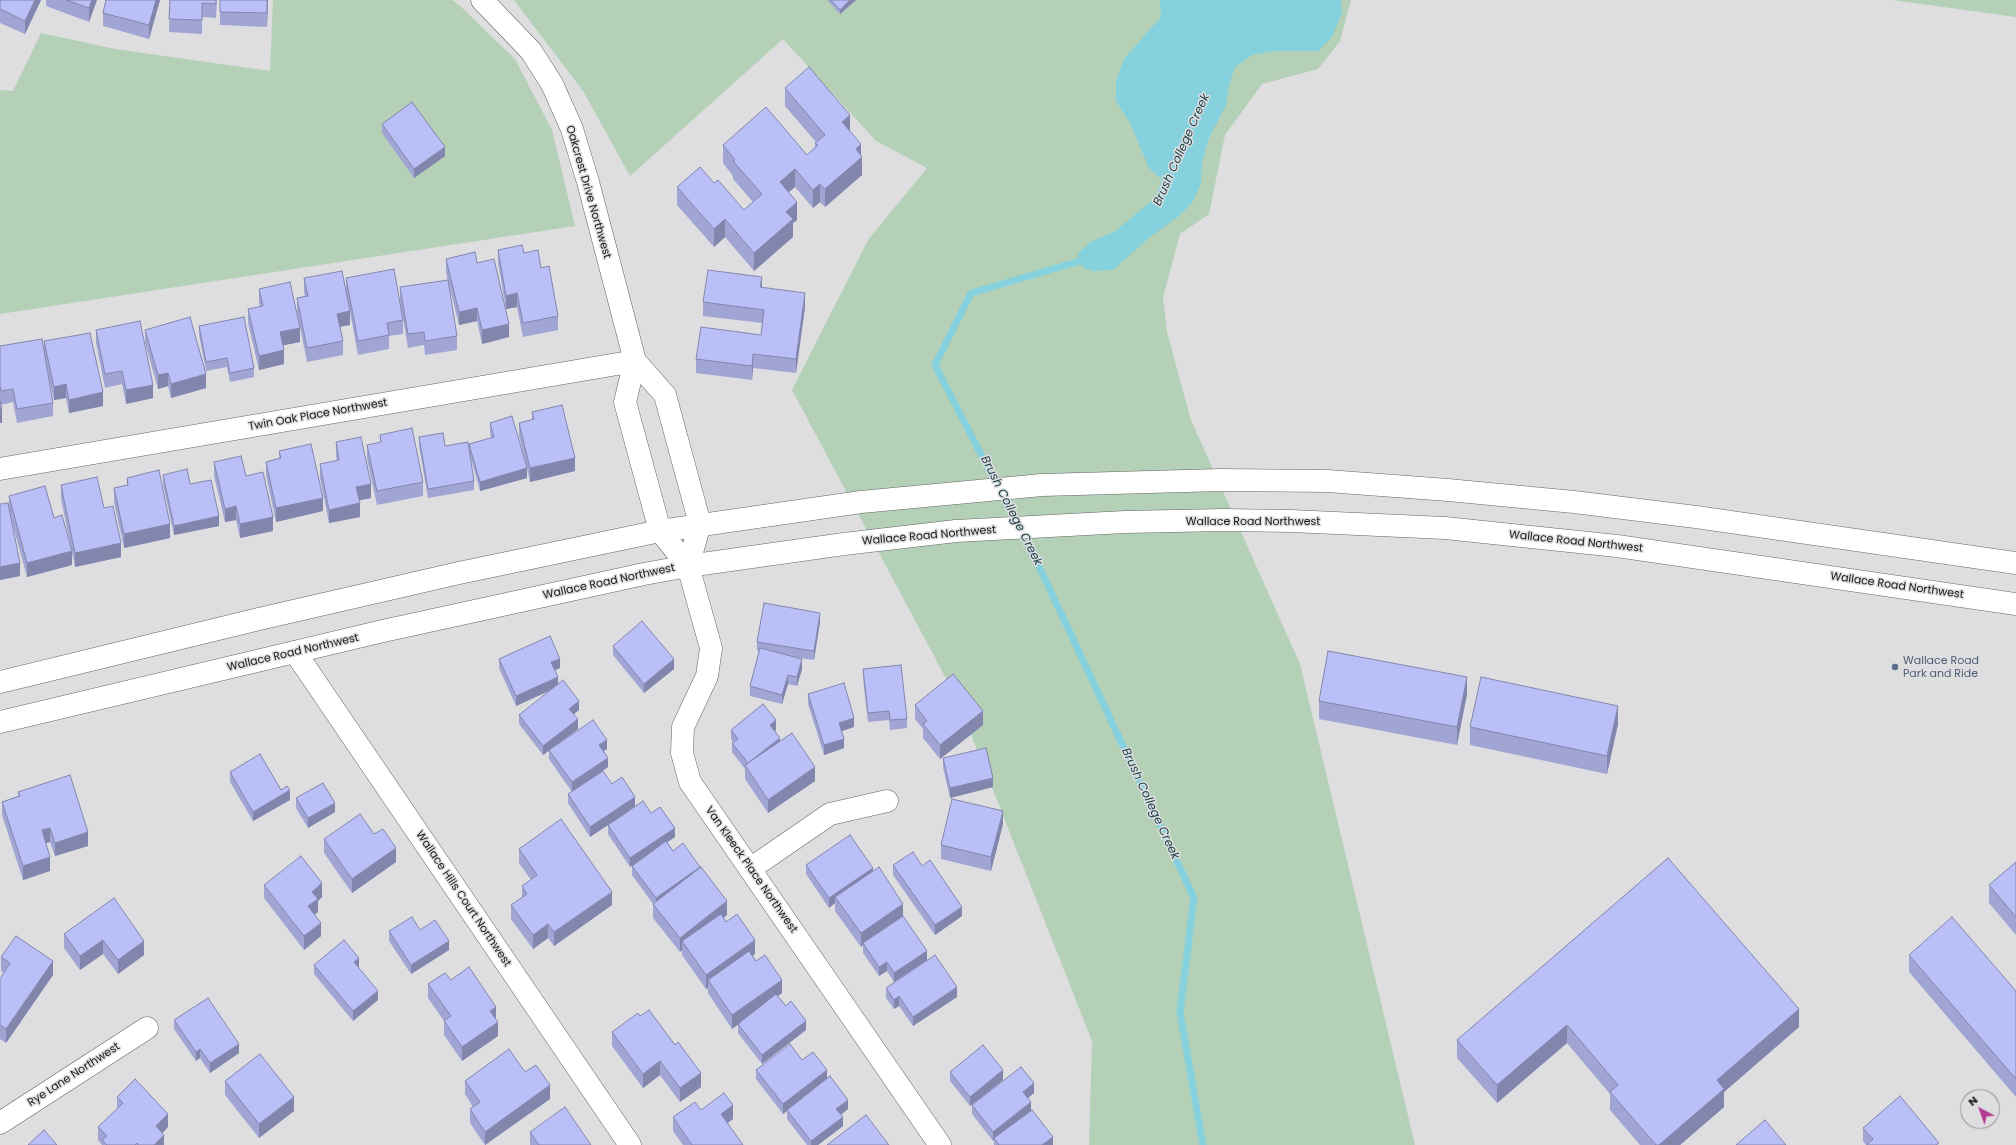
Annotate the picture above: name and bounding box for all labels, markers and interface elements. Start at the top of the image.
water label: Brush College Creek [1151,92,1213,208]
street label: Oakcrest Drive Northwest [563,124,613,260]
street label: Twin Oak Place Northwest [248,396,388,434]
water label: Brush College Creek [977,454,1045,568]
street label: Wallace Road Northwest [1186,515,1320,529]
street label: Wallace Road Northwest [861,524,997,548]
street label: Wallace Road Northwest [1508,528,1644,556]
street label: Wallace Road Northwest [542,562,676,602]
street label: Wallace Road Northwest [1829,570,1965,602]
street label: Wallace Road Northwest [226,631,360,675]
place label: Wallace Road Park and Ride [1903,654,1979,680]
marker: Wallace Road Park and Ride [1890,662,1900,672]
water label: Brush College Creek [1118,746,1182,862]
street label: Van Kleeck Place Northwest [702,804,800,936]
street label: Wallace Hills Court Northwest [413,829,513,969]
street label: Rye Lane Northwest [25,1040,123,1110]
north arrow [1960,1089,2000,1129]
text: N [1964,1092,1981,1109]

